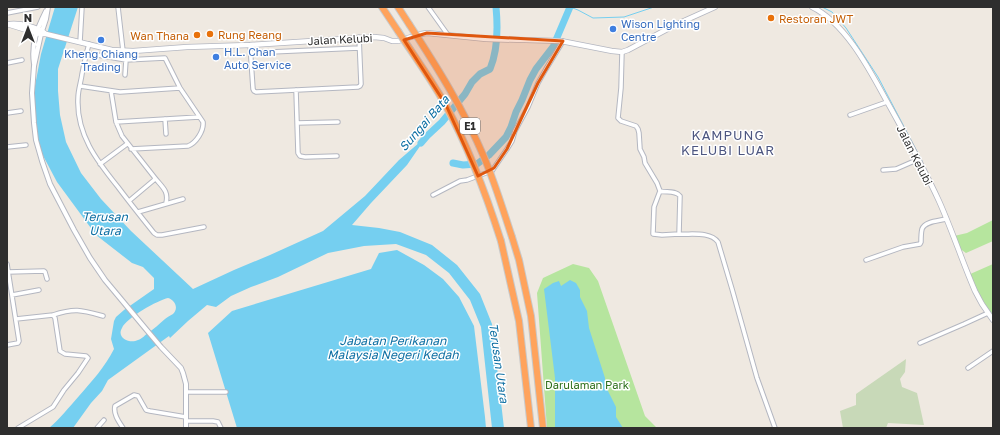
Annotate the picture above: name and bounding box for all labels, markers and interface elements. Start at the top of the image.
north arrow [8,8,48,48]
text: N [24,11,32,24]
place label: Restoran JWT [779,12,853,25]
marker: Restoran JWT [766,13,776,23]
place label: Wison Lighting Centre [621,17,700,43]
marker: Wison Lighting Centre [608,24,618,34]
place label: Rung Reang [218,28,282,41]
place label: Wan Thana [130,29,189,42]
marker: Rung Reang [205,29,215,39]
marker: Wan Thana [192,30,202,40]
street label: Jalan Kelubi [307,31,373,47]
marker: Kheng Chiang Trading [96,35,106,45]
place label: H.L. Chan Auto Service [224,45,291,71]
place label: Kheng Chiang Trading [64,47,138,73]
marker: H.L. Chan Auto Service [211,52,221,62]
water label: Sungai Bata [396,91,453,154]
road number: E1 [460,118,480,134]
street label: Jalan Kelubi [894,123,936,187]
district label: KAMPUNG KELUBI LUAR [681,127,775,158]
water label: Terusan Utara [82,209,129,238]
water label: Terusan Utara [486,322,512,405]
water label: Jabatan Perikanan Malaysia Negeri Kedah [327,333,459,362]
park label: Darulaman Park [545,378,629,391]

